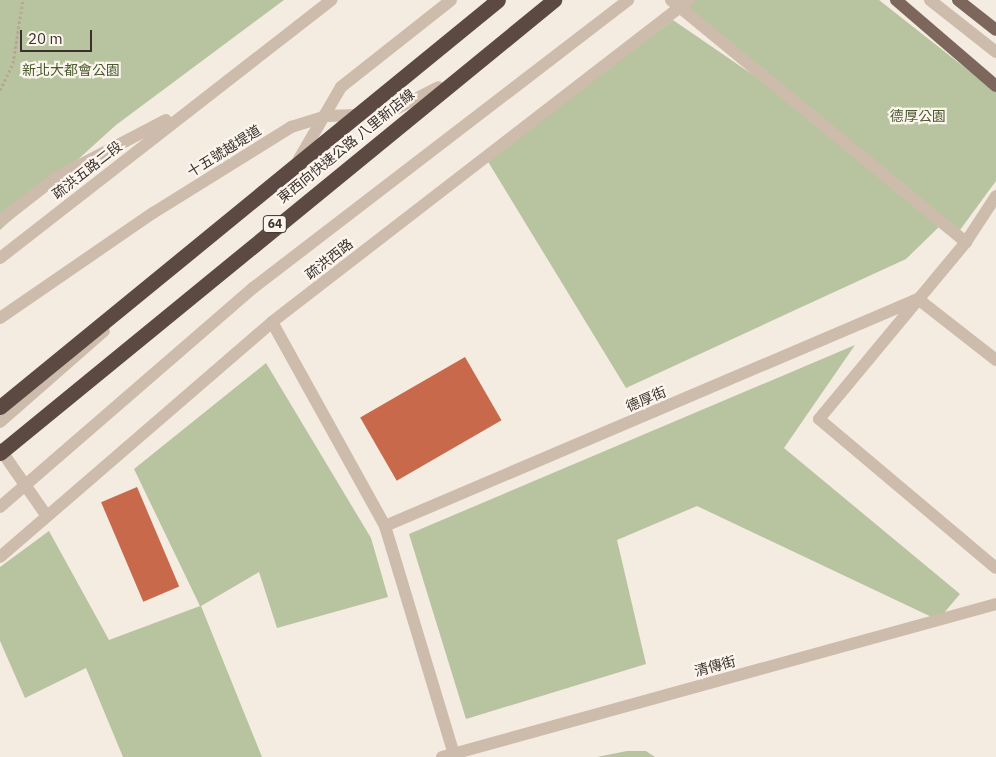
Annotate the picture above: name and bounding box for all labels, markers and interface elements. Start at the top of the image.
scale bar [22,20,95,52]
text: 20 m [28,29,63,48]
park label: 新北大都會公園 [22,62,120,78]
street label: 東西向快速公路 八里新店線 [274,86,418,206]
park label: 德厚公園 [890,108,946,124]
street label: 十五號越堤道 [184,122,264,180]
street label: 疏洪五路二段 [49,138,125,202]
road number: 64 [262,214,288,233]
street label: 疏洪西路 [302,235,356,283]
street label: 德厚街 [623,383,669,415]
street label: 清傳街 [693,652,737,680]

